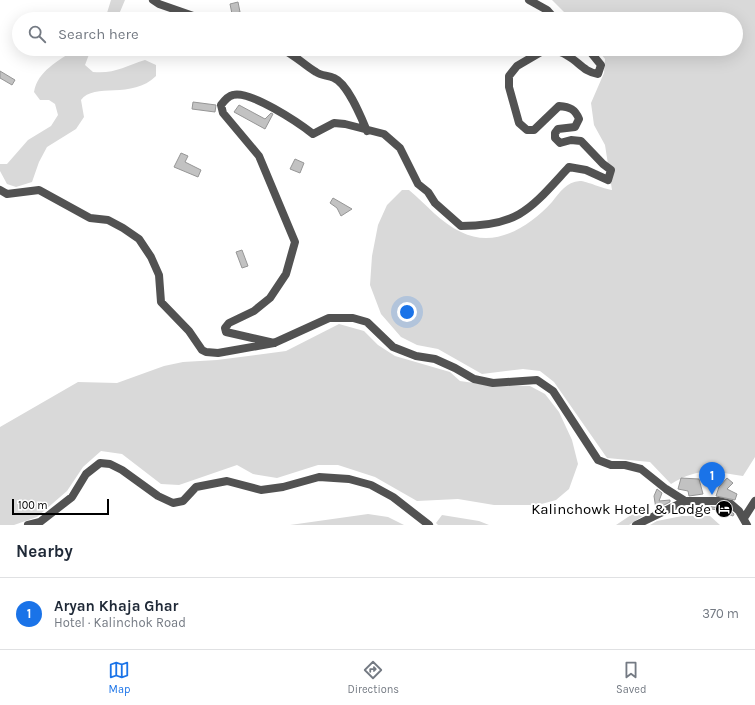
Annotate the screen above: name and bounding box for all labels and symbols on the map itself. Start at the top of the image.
your location [397,302,417,322]
pin: 1 [699,462,725,495]
scale bar [12,497,109,516]
hotel icon: Kalinchowk Hotel & Lodge [714,499,734,519]
place label: Kalinchowk Hotel & Lodge [531,500,711,518]

